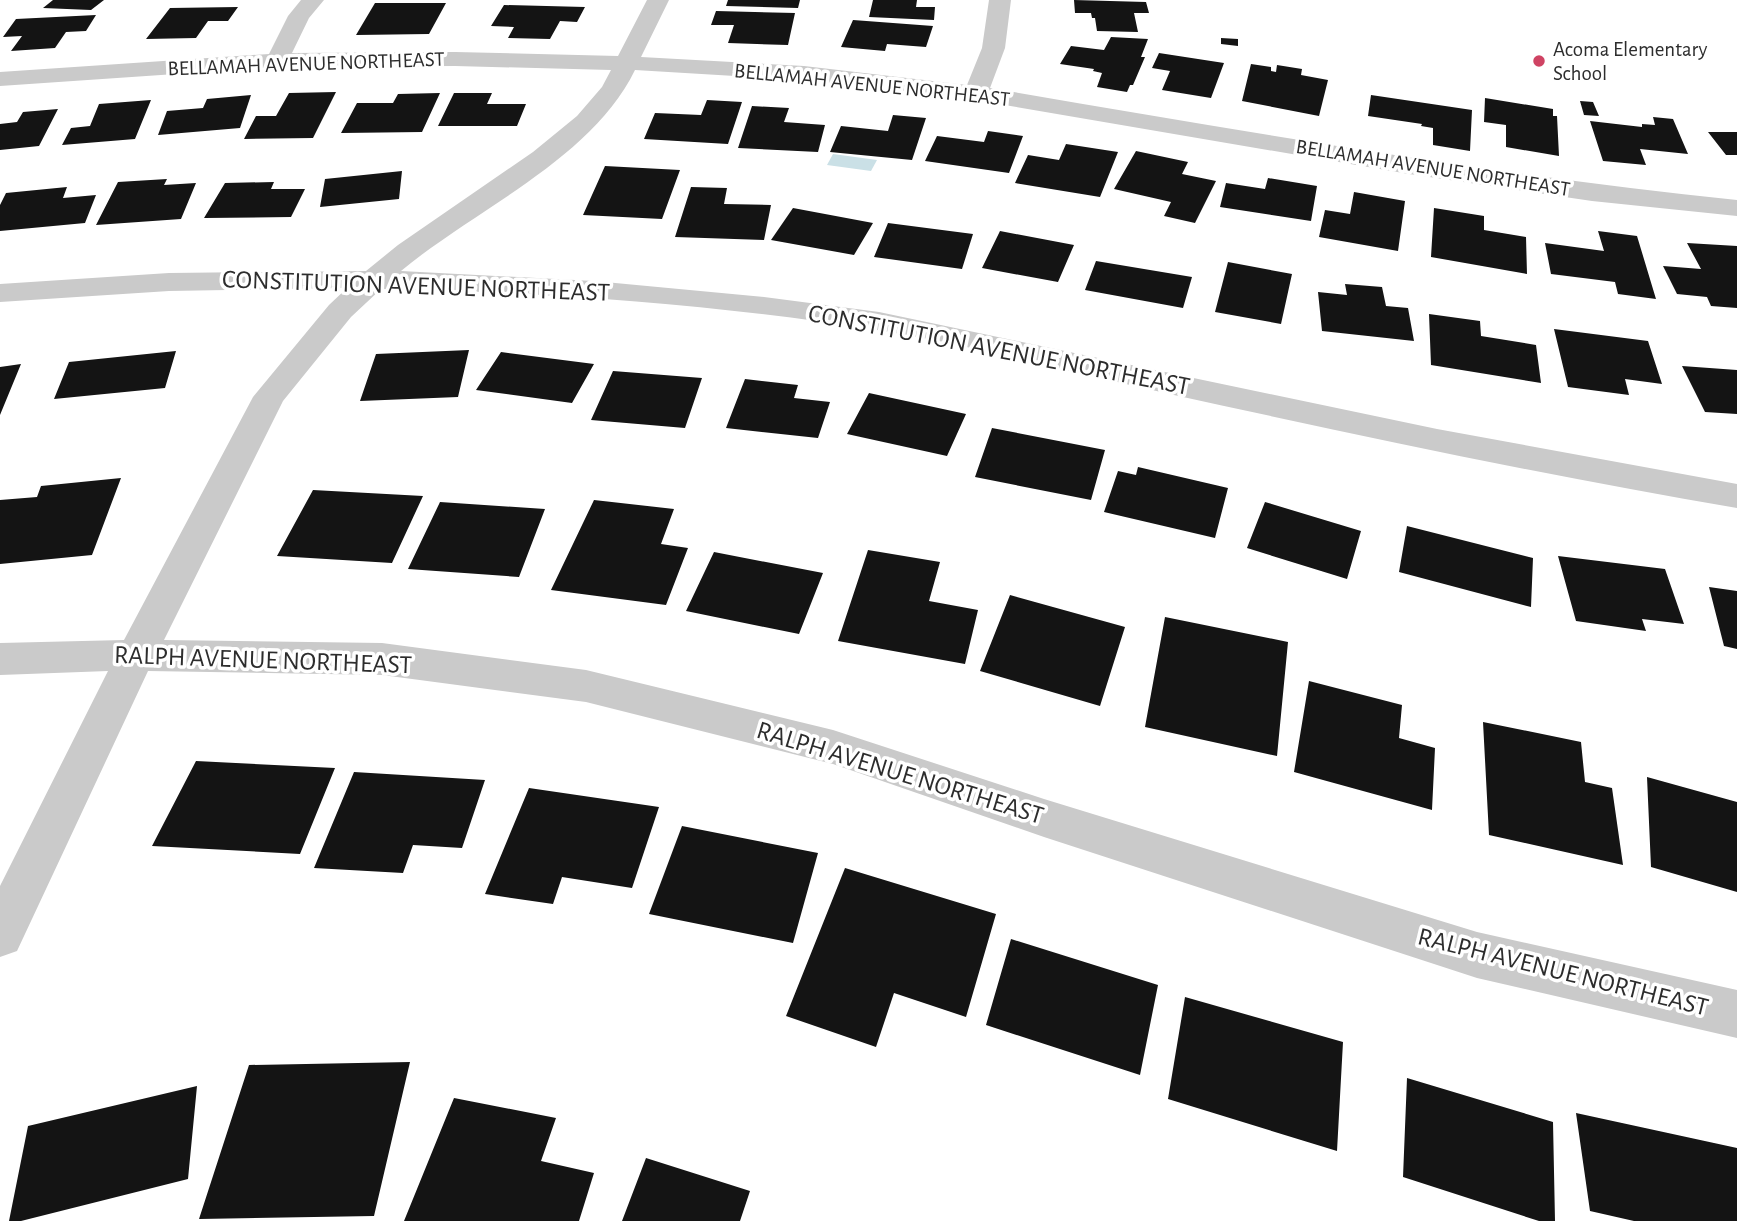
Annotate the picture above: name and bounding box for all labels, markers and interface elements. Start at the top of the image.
place label: Acoma Elementary School [1553,39,1707,84]
street label: BELLAMAH AVENUE NORTHEAST [167,49,445,79]
marker: Acoma Elementary School [1531,53,1547,69]
street label: BELLAMAH AVENUE NORTHEAST [733,60,1011,110]
street label: BELLAMAH AVENUE NORTHEAST [1294,136,1572,200]
street label: CONSTITUTION AVENUE NORTHEAST [222,266,611,306]
street label: CONSTITUTION AVENUE NORTHEAST [806,300,1192,400]
street label: RALPH AVENUE NORTHEAST [113,642,413,678]
street label: RALPH AVENUE NORTHEAST [754,717,1047,829]
street label: RALPH AVENUE NORTHEAST [1415,923,1711,1021]

